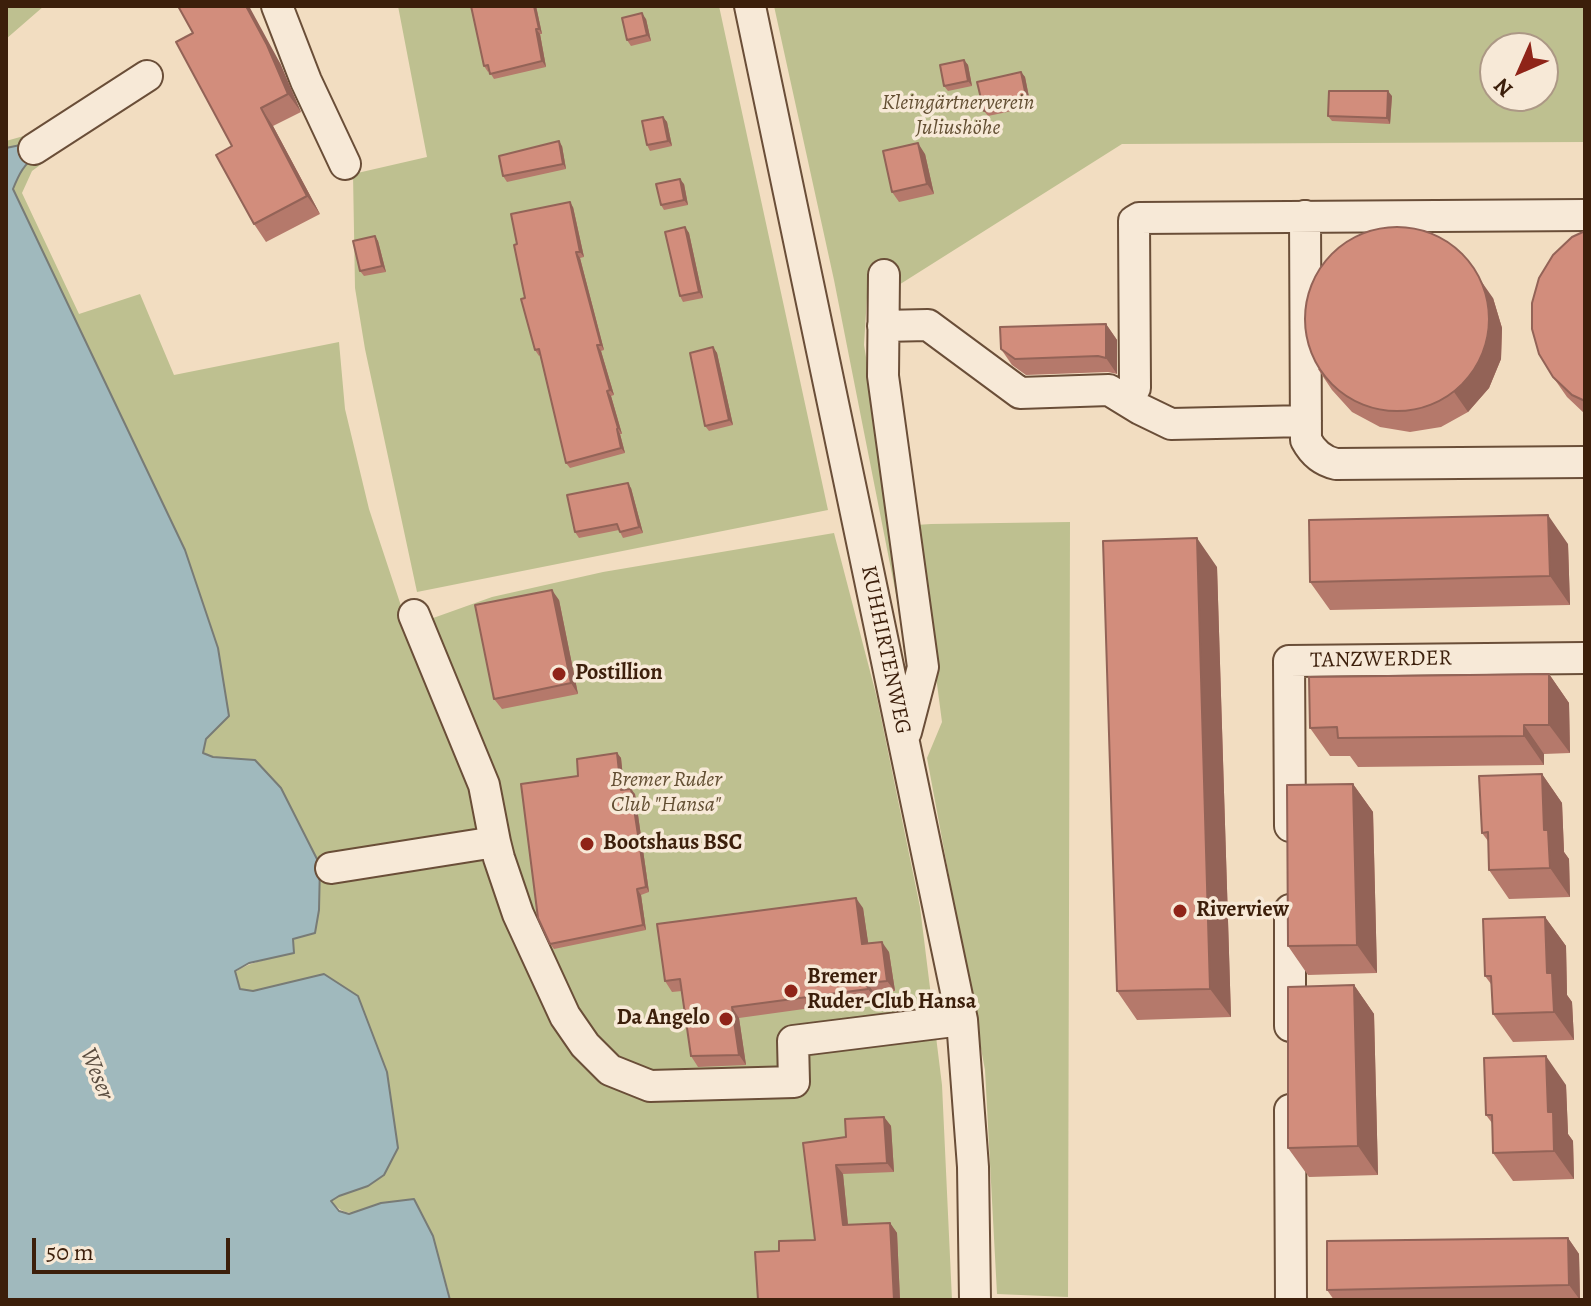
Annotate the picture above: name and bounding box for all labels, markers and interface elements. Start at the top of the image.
north arrow [1479,32,1559,112]
text: N [1487,71,1520,104]
park label: Kleingärtnerverein Juliushöhe [882,91,1034,142]
street label: KUHHIRTENWEG [854,563,916,737]
street label: TANZWERDER [1310,646,1452,674]
place label: Postillion [575,661,663,687]
marker: Postillion [550,665,568,683]
park label: Bremer Ruder Club "Hansa" [610,768,722,820]
place label: Bootshaus BSC [603,831,742,857]
marker: Bootshaus BSC [578,835,596,853]
place label: Riverview [1196,898,1289,924]
marker: Riverview [1171,902,1189,920]
place label: Bremer Ruder-Club Hansa [807,965,976,1016]
marker: Bremer Ruder-Club Hansa [782,982,800,1000]
place label: Da Angelo [616,1006,710,1032]
marker: Da Angelo [717,1010,735,1028]
water label: Weser [73,1044,119,1104]
scale bar [36,1222,234,1272]
text: 50 m [46,1236,94,1268]

